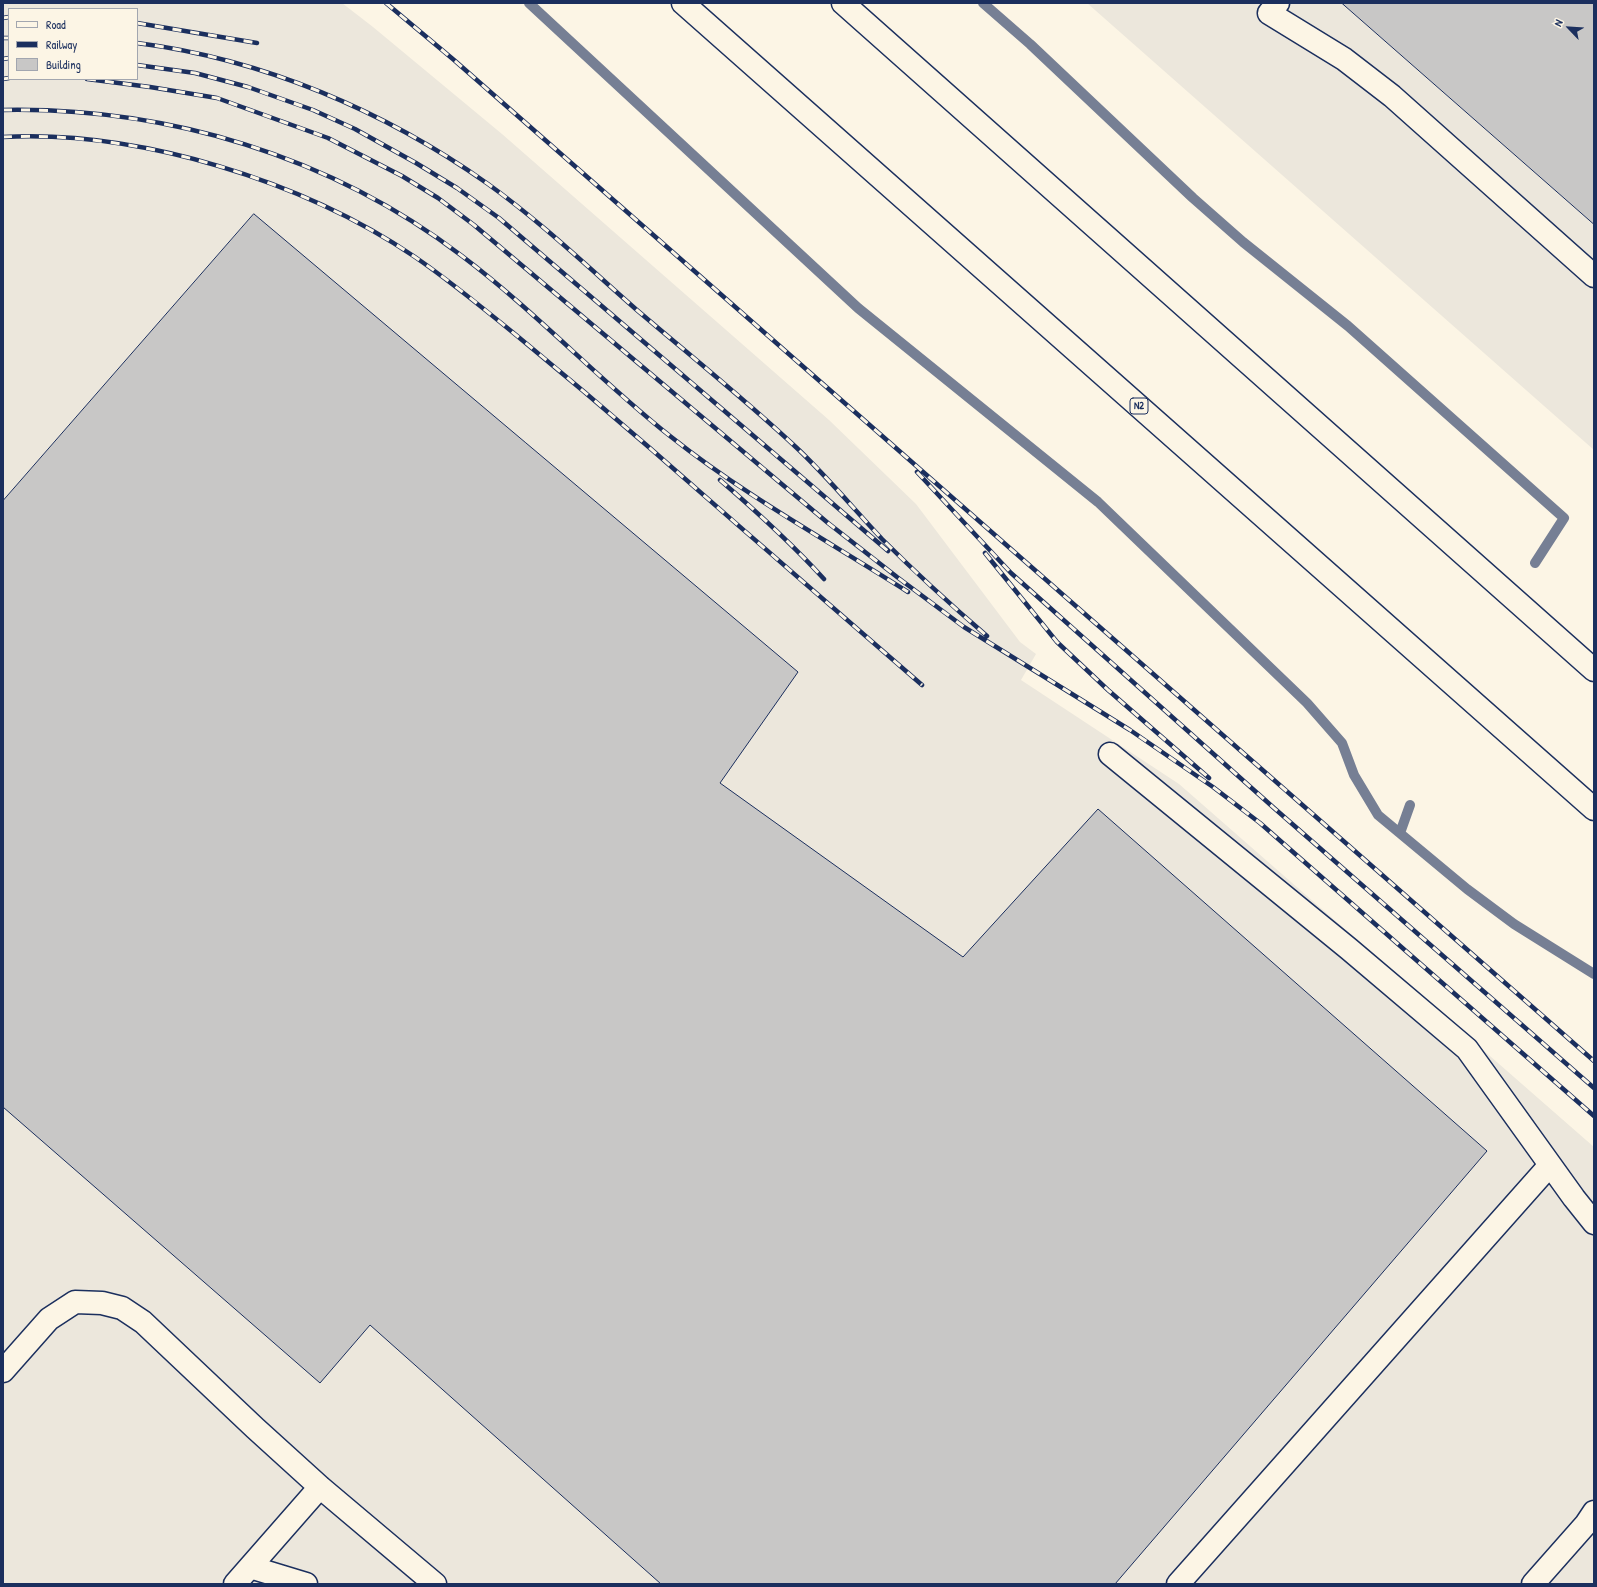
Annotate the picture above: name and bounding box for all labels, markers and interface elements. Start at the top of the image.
legend [8,8,138,80]
north arrow [1549,8,1589,48]
text: Road [46,16,66,33]
text: N [1551,17,1566,29]
text: Railway [46,36,77,53]
text: Building [46,56,81,73]
road number: N2 [1130,398,1148,414]

